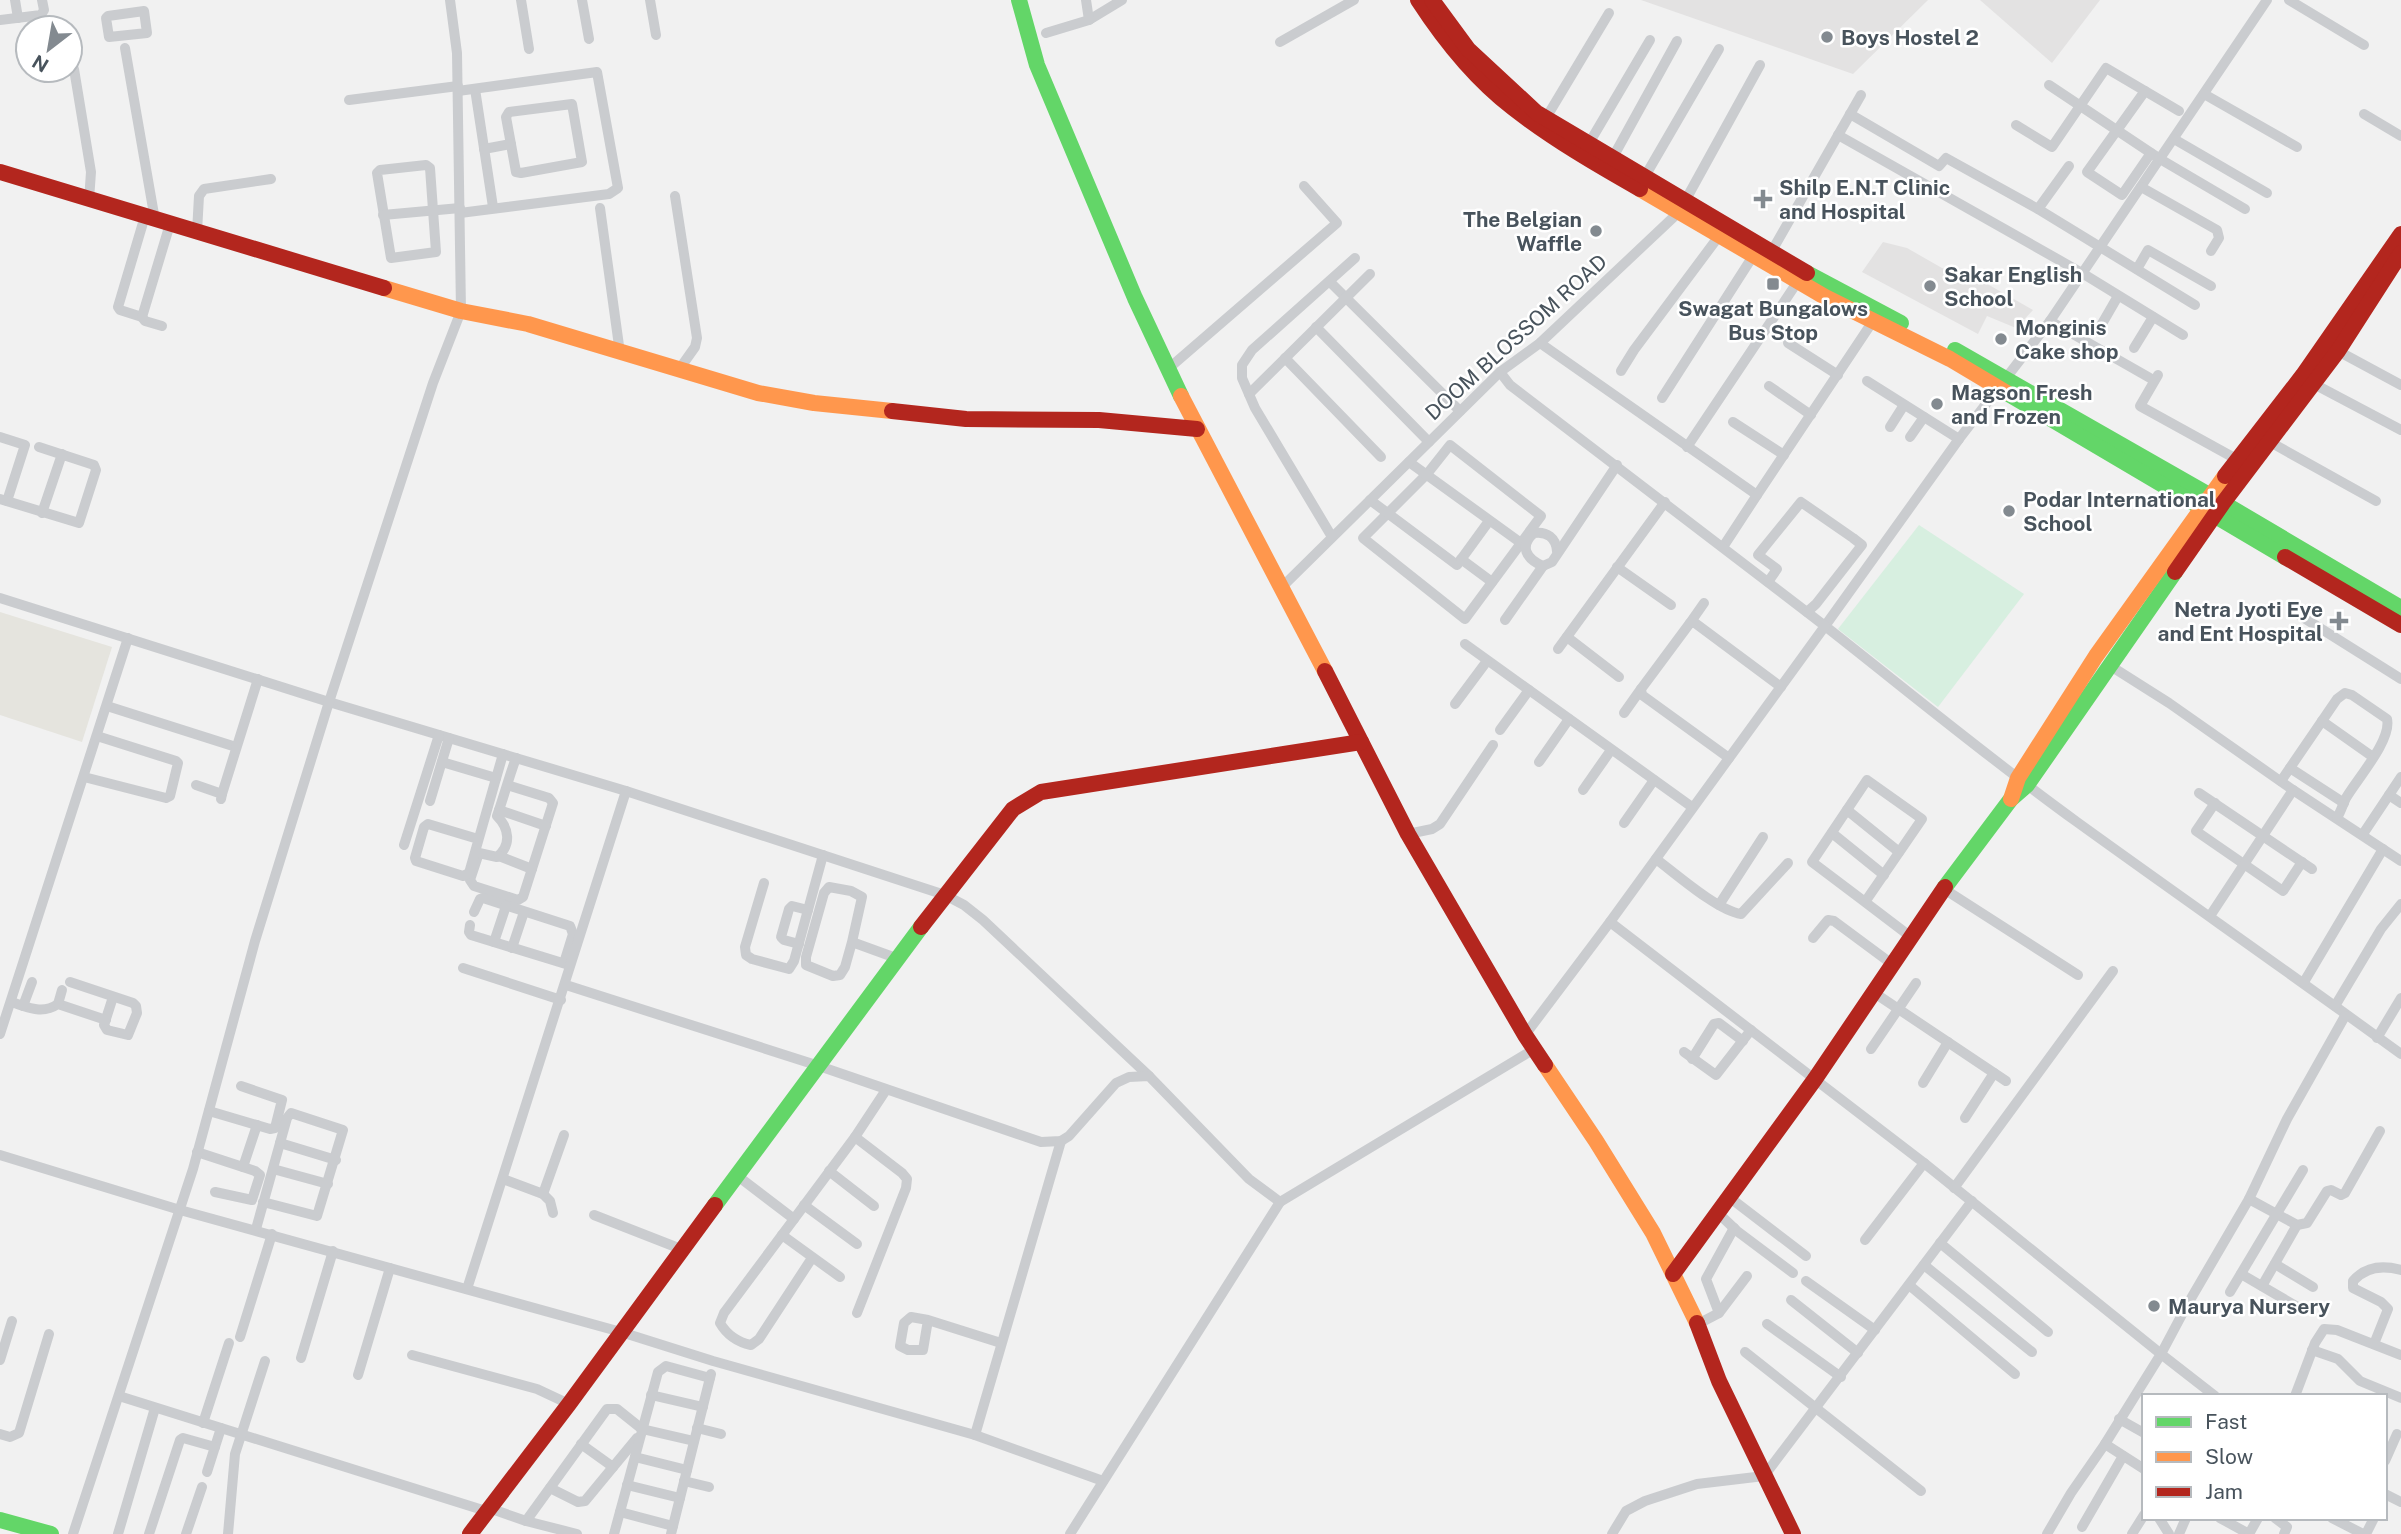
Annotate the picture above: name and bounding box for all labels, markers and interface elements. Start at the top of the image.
north arrow [14,14,84,84]
place label: Boys Hostel 2 [1841,25,1979,50]
marker: Boys Hostel 2 [1819,29,1835,45]
text: N [28,50,52,77]
place label: Shilp E.N.T Clinic and Hospital [1779,175,1950,224]
marker: Shilp E.N.T Clinic and Hospital [1753,189,1773,209]
place label: The Belgian Waffle [1463,207,1582,256]
marker: The Belgian Waffle [1588,223,1604,239]
street label: DOOM BLOSSOM ROAD [1420,249,1612,425]
place label: Sakar English School [1944,262,2082,311]
marker: Swagat Bungalows Bus Stop [1765,276,1781,292]
marker: Sakar English School [1922,278,1938,294]
place label: Swagat Bungalows Bus Stop [1678,296,1868,345]
place label: Monginis Cake shop [2015,315,2118,364]
marker: Monginis Cake shop [1993,331,2009,347]
place label: Magson Fresh and Frozen [1951,380,2093,429]
marker: Magson Fresh and Frozen [1929,396,1945,412]
place label: Podar International School [2023,487,2216,536]
marker: Podar International School [2001,503,2017,519]
place label: Netra Jyoti Eye and Ent Hospital [2158,597,2323,646]
marker: Netra Jyoti Eye and Ent Hospital [2329,611,2349,631]
place label: Maurya Nursery [2168,1294,2330,1319]
marker: Maurya Nursery [2146,1298,2162,1314]
legend [2142,1394,2387,1520]
text: Fast [2205,1409,2247,1434]
text: Slow [2205,1444,2253,1469]
text: Jam [2205,1479,2243,1504]

